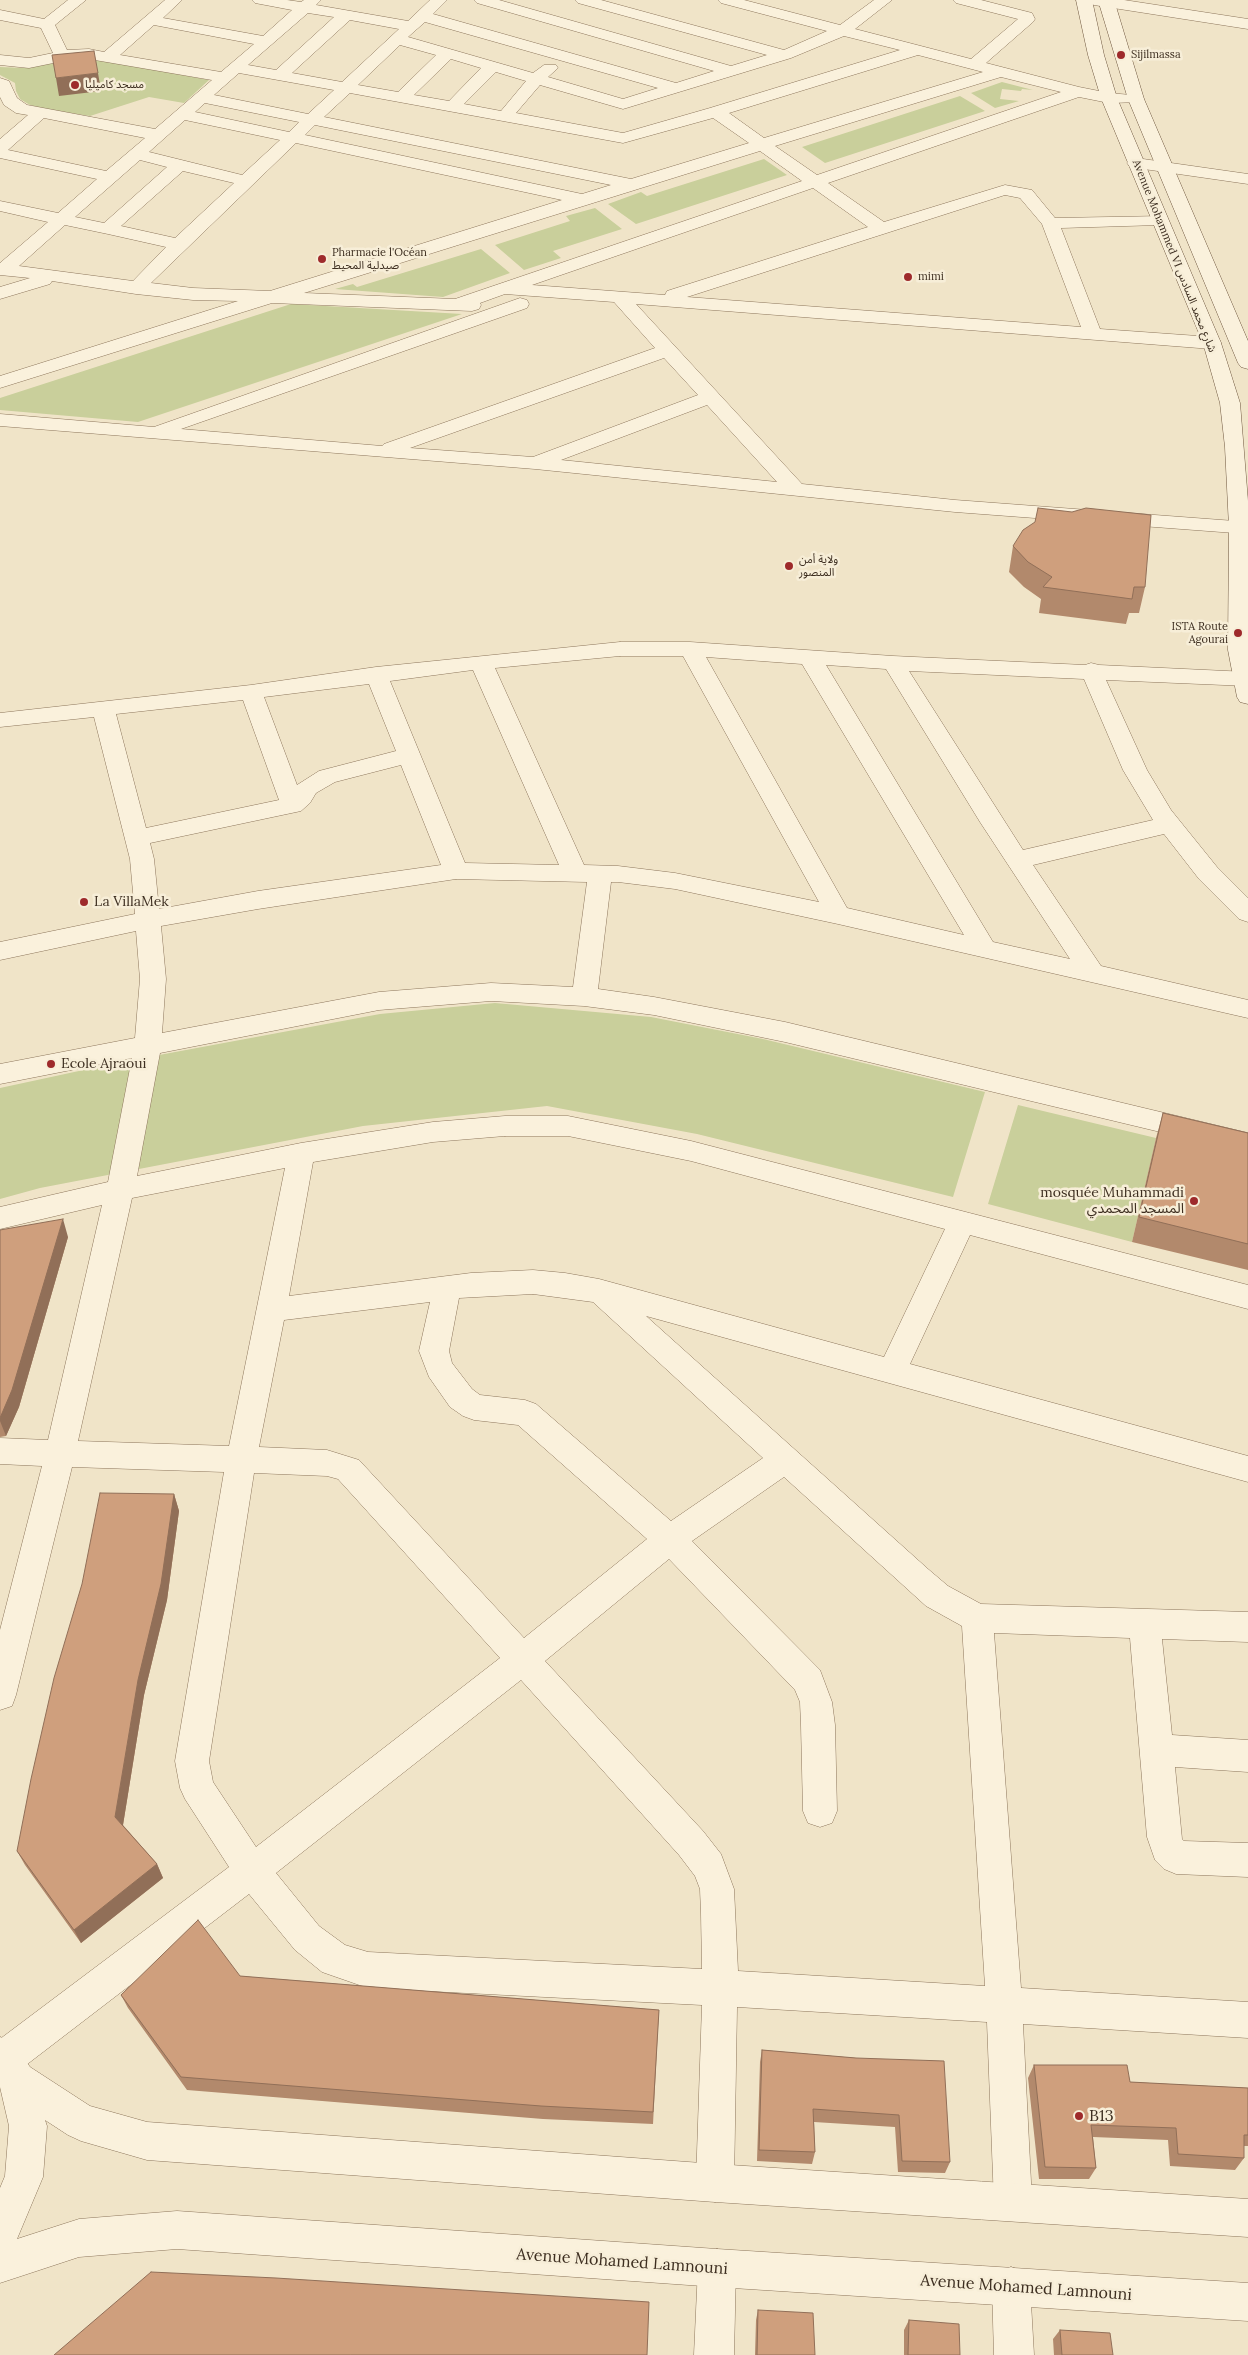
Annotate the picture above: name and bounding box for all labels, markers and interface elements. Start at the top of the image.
place label: Sijilmassa [1131,48,1181,62]
marker: Sijilmassa [1115,49,1127,61]
place label: مسجد كاميليا [85,78,144,92]
marker: مسجد كاميليا [69,79,81,91]
street label: Avenue Mohammed VI شارع محمد السادس [1129,158,1219,354]
place label: Pharmacie l'Océan صيدلية المحيط [332,246,427,272]
marker: Pharmacie l'Océan صيدلية المحيط [316,253,328,265]
place label: mimi [918,270,944,284]
marker: mimi [902,271,914,283]
place label: ولاية أمن المنصور [799,553,838,579]
marker: ولاية أمن المنصور [783,560,795,572]
place label: ISTA Route Agourai [1171,620,1228,646]
marker: ISTA Route Agourai [1232,627,1244,639]
place label: La VillaMek [94,894,169,910]
marker: La VillaMek [78,896,90,908]
place label: Ecole Ajraoui [61,1056,146,1072]
marker: Ecole Ajraoui [45,1058,57,1070]
place label: mosquée Muhammadi المسجد المحمدي [1040,1185,1184,1218]
marker: mosquée Muhammadi المسجد المحمدي [1188,1195,1200,1207]
place label: B13 [1089,2106,1114,2126]
marker: B13 [1073,2110,1085,2122]
street label: Avenue Mohamed Lamnouni [516,2245,728,2279]
street label: Avenue Mohamed Lamnouni [920,2271,1132,2305]

